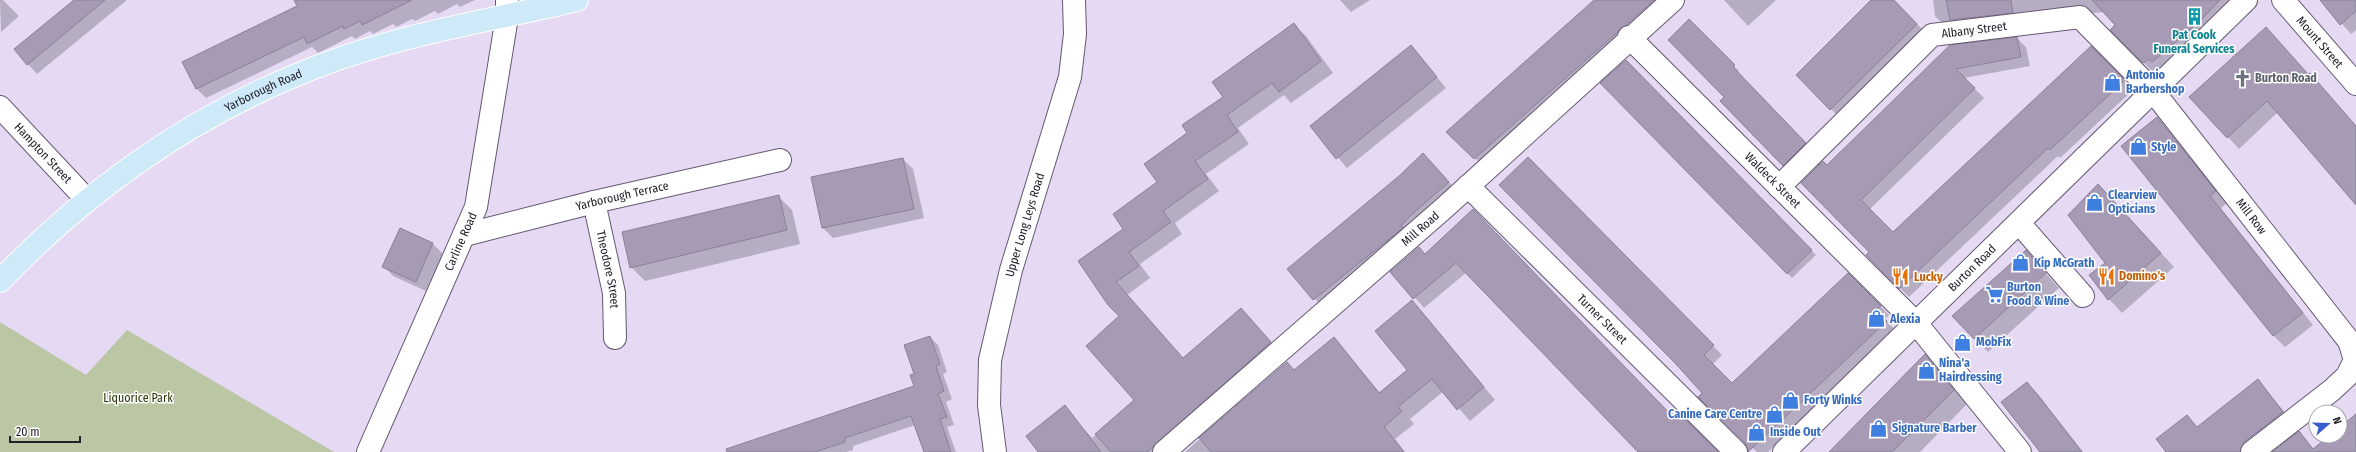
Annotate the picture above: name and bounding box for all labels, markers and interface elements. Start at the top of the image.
building icon: Pat Cook Funeral Services [2184,6,2204,26]
street label: Mount Street [2294,14,2346,71]
street label: Albany Street [1941,19,2008,41]
place label: Pat Cook Funeral Services [2154,28,2235,56]
street label: Yarborough Road [222,66,304,115]
place label: Antonio Barbershop [2125,68,2185,96]
church icon: Burton Road [2232,68,2252,88]
place label: Burton Road [2255,71,2317,85]
shop icon: Antonio Barbershop [2103,72,2123,92]
street label: Hampton Street [11,120,75,186]
shop icon: Style [2128,137,2148,157]
place label: Style [2151,140,2176,154]
street label: Waldeck Street [1742,150,1804,211]
street label: Upper Long Leys Road [1003,171,1047,278]
street label: Yarborough Terrace [574,178,670,213]
place label: Clearview Opticians [2108,188,2158,216]
shop icon: Clearview Opticians [2085,192,2105,212]
street label: Mill Row [2233,196,2270,237]
street label: Mill Road [1399,208,1442,249]
street label: Carline Road [442,210,480,273]
street label: Theodore Street [593,229,621,309]
street label: Burton Road [1945,242,1999,294]
shop icon: Kip McGrath [2011,253,2031,273]
place label: Kip McGrath [2034,256,2095,270]
restaurant icon: Domino's [2096,266,2116,286]
restaurant icon: Lucky [1891,267,1911,287]
place label: Domino's [2119,269,2166,283]
place label: Lucky [1914,270,1943,284]
place label: Burton Food & Wine [2007,280,2069,308]
supermarket icon: Burton Food & Wine [1984,284,2004,304]
street label: Turner Street [1574,291,1630,347]
shop icon: Alexia [1867,309,1887,329]
place label: Alexia [1889,312,1920,326]
shop icon: MobFix [1953,332,1973,352]
place label: MobFix [1976,335,2012,349]
place label: Nina'a Hairdressing [1939,356,2002,384]
shop icon: Nina'a Hairdressing [1916,360,1936,380]
shop icon: Forty Winks [1781,390,1801,410]
park label: Liquorice Park [103,391,173,405]
place label: Forty Winks [1804,393,1863,407]
shop icon: Canine Care Centre [1765,404,1785,424]
north arrow [2308,404,2348,444]
place label: Canine Care Centre [1668,407,1762,421]
text: N [2330,415,2344,426]
scale bar [10,418,80,444]
shop icon: Signature Barber [1869,418,1889,438]
place label: Signature Barber [1892,421,1977,435]
shop icon: Inside Out [1747,422,1767,442]
text: 20 m [16,425,40,439]
place label: Inside Out [1770,425,1822,439]

